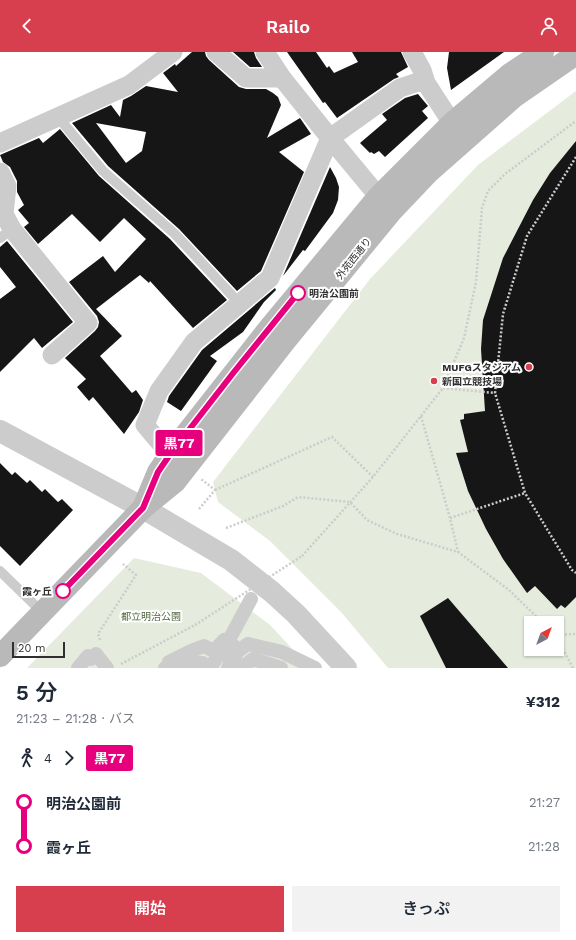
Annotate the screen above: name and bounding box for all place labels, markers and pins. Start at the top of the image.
marker: 明治公園前 [290,285,306,301]
place label: 明治公園前 [309,288,359,299]
place label: MUFGスタジアム [442,362,521,373]
marker: MUFGスタジアム [524,362,534,372]
marker: 新国立競技場 [429,376,439,386]
place label: 新国立競技場 [442,376,502,387]
marker: 霞ヶ丘 [55,583,71,599]
place label: 霞ヶ丘 [22,586,52,597]

